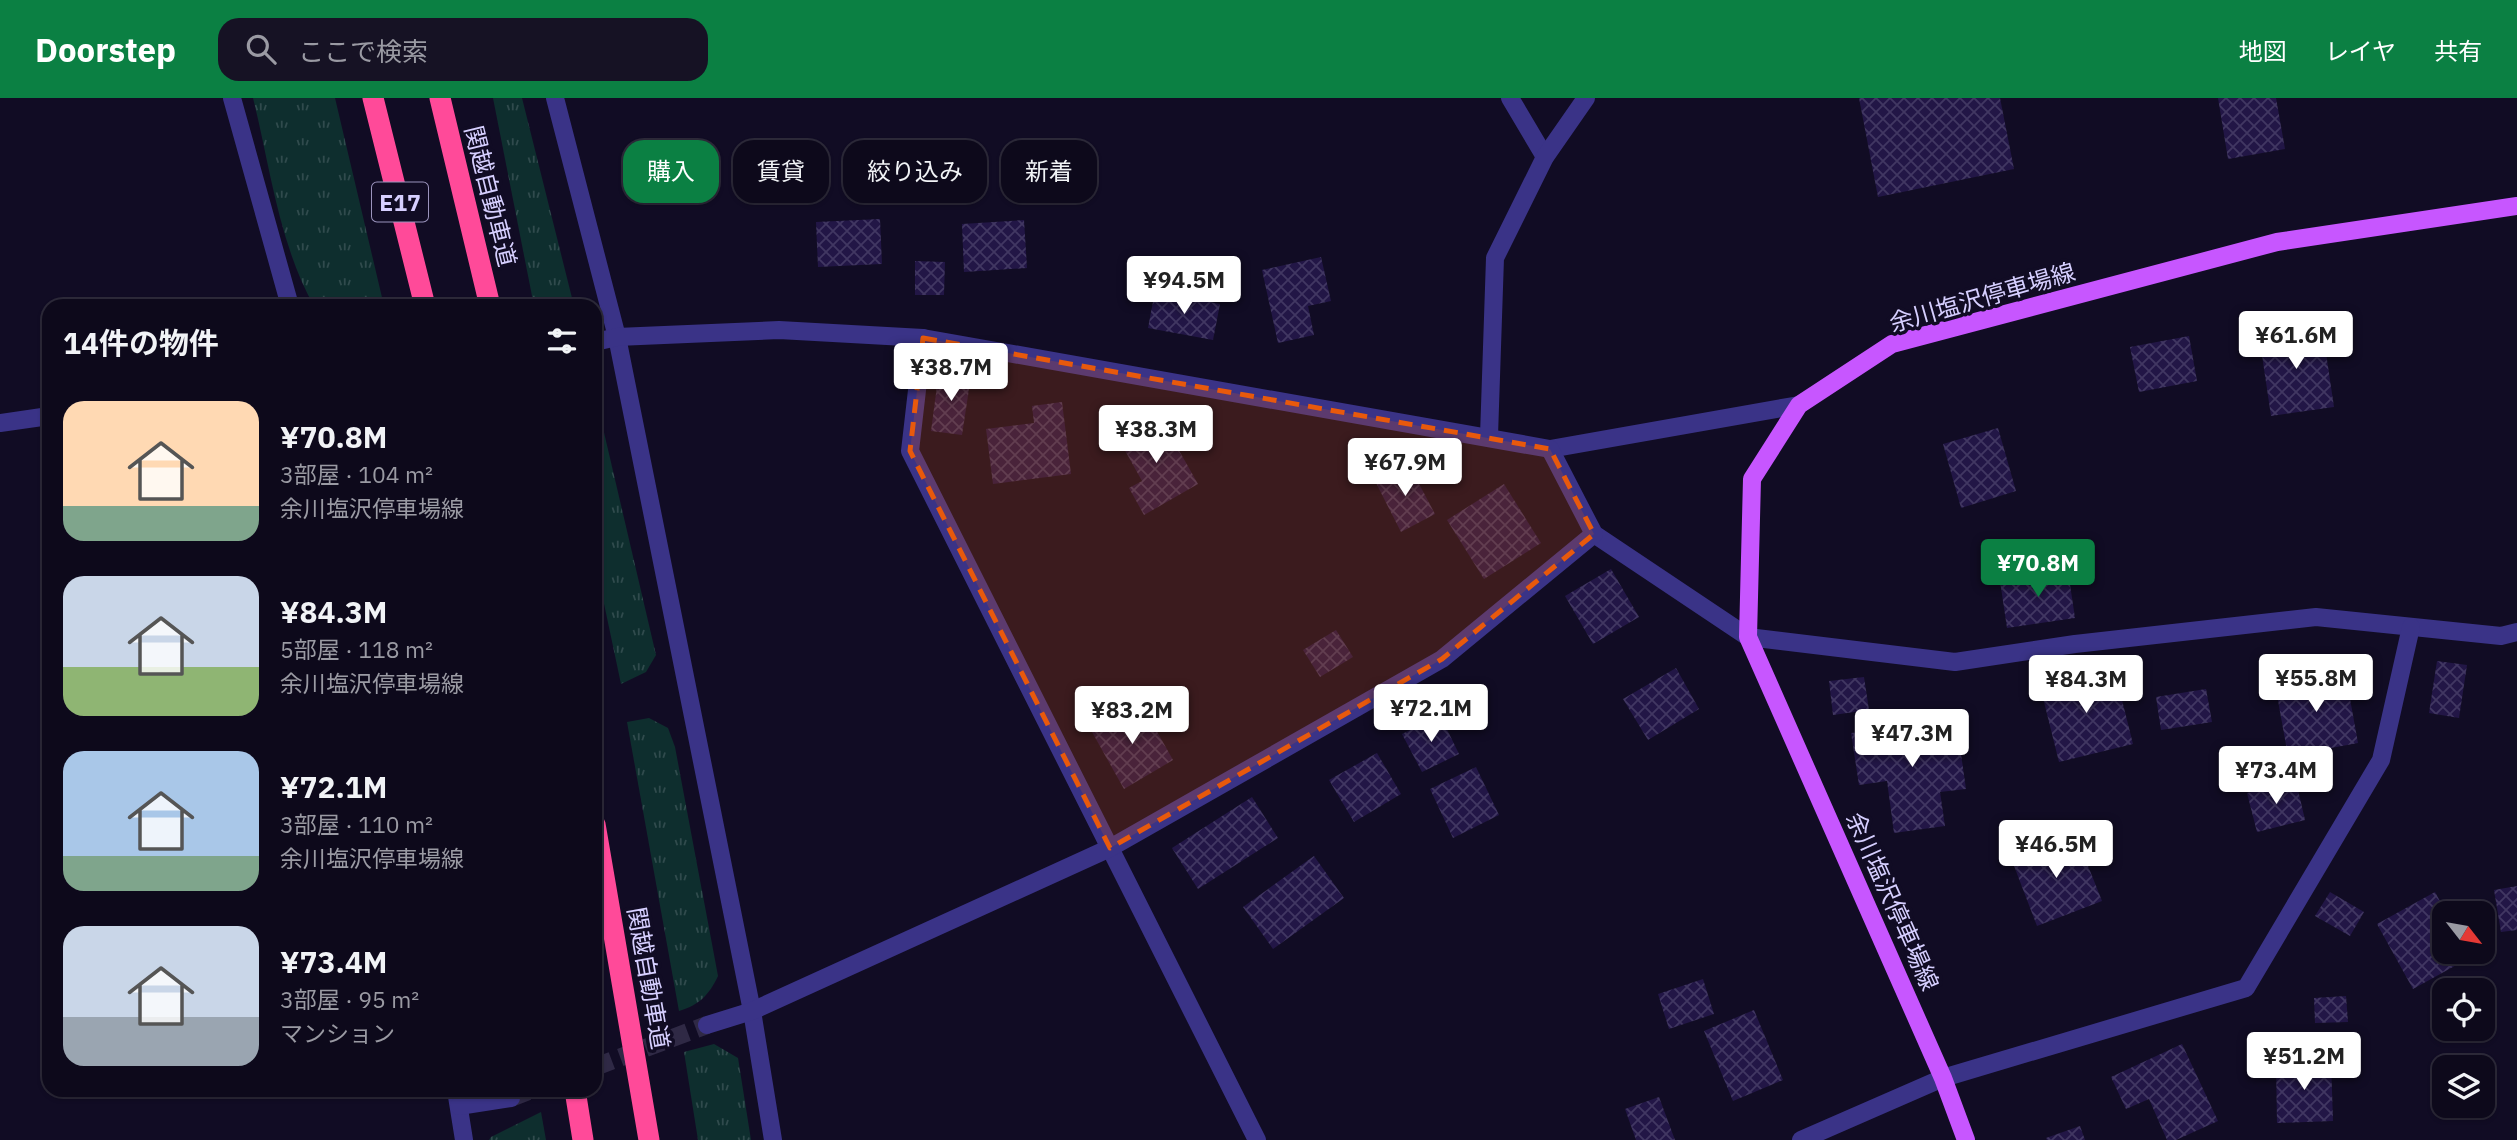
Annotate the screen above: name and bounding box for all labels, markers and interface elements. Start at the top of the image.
search box [218,18,708,81]
text: Doorstep [35,28,176,71]
icon: search [242,30,280,68]
text: ここで検索 [298,34,428,68]
text: 地図 [2239,35,2287,67]
text: レイヤ [2325,35,2396,67]
text: 共有 [2434,35,2482,67]
street label: 関越自動車道 [458,122,524,270]
chip: 購入 [623,140,719,203]
chip: 賃貸 [733,140,829,203]
chip: 絞り込み [843,140,987,203]
chip: 新着 [1001,140,1097,203]
road number: E17 [372,183,428,222]
street label: 余川塩沢停車場線 [1885,255,2079,339]
pin: ¥94.5M [1127,256,1241,316]
text: ¥94.5M [1143,264,1225,294]
pin: ¥61.6M [2239,312,2353,371]
text: ¥61.6M [2255,319,2337,349]
icon: filters [543,322,581,360]
text: 14件の物件 [63,323,219,362]
pin: ¥38.7M [894,344,1008,403]
text: ¥38.7M [910,351,992,381]
pin: ¥38.3M [1099,406,1213,465]
text: ¥38.3M [1115,413,1197,443]
text: ¥70.8M [280,417,387,456]
icon: home [119,429,203,513]
pin: ¥67.9M [1348,438,1462,498]
text: ¥67.9M [1364,446,1446,476]
text: 3部屋 · 104 m² [280,459,433,489]
text: 余川塩沢停車場線 [280,493,464,523]
pin: ¥70.8M [1981,540,2095,599]
text: ¥70.8M [1997,547,2079,577]
text: ¥84.3M [280,592,387,631]
icon: home [119,604,203,688]
text: 5部屋 · 118 m² [280,634,433,664]
pin: ¥55.8M [2259,654,2373,714]
pin: ¥84.3M [2029,656,2143,715]
text: ¥55.8M [2275,662,2357,692]
text: ¥84.3M [2045,663,2127,693]
text: 余川塩沢停車場線 [280,668,464,698]
pin: ¥72.1M [1374,684,1488,744]
pin: ¥83.2M [1075,686,1189,746]
text: ¥72.1M [1390,692,1472,722]
text: ¥83.2M [1091,694,1173,724]
pin: ¥47.3M [1855,710,1969,769]
text: ¥47.3M [1871,717,1953,747]
pin: ¥73.4M [2219,746,2333,806]
text: ¥73.4M [2235,754,2317,784]
text: ¥72.1M [280,767,387,806]
icon: home [119,779,203,863]
street label: 余川塩沢停車場線 [1839,807,1947,995]
text: 3部屋 · 110 m² [280,809,433,839]
pin: ¥46.5M [1999,820,2113,880]
text: ¥46.5M [2015,828,2097,858]
text: 余川塩沢停車場線 [280,843,464,873]
north arrow [2432,901,2496,964]
map controls [2432,901,2495,1118]
street label: 関越自動車道 [621,904,677,1052]
text: ¥73.4M [280,942,387,981]
icon: home [119,954,203,1038]
button: locate [2432,978,2495,1041]
text: 3部屋 · 95 m² [280,984,419,1014]
text: マンション [280,1018,395,1048]
pin: ¥51.2M [2247,1032,2361,1092]
text: ¥51.2M [2263,1040,2345,1070]
button: layers [2432,1055,2495,1118]

